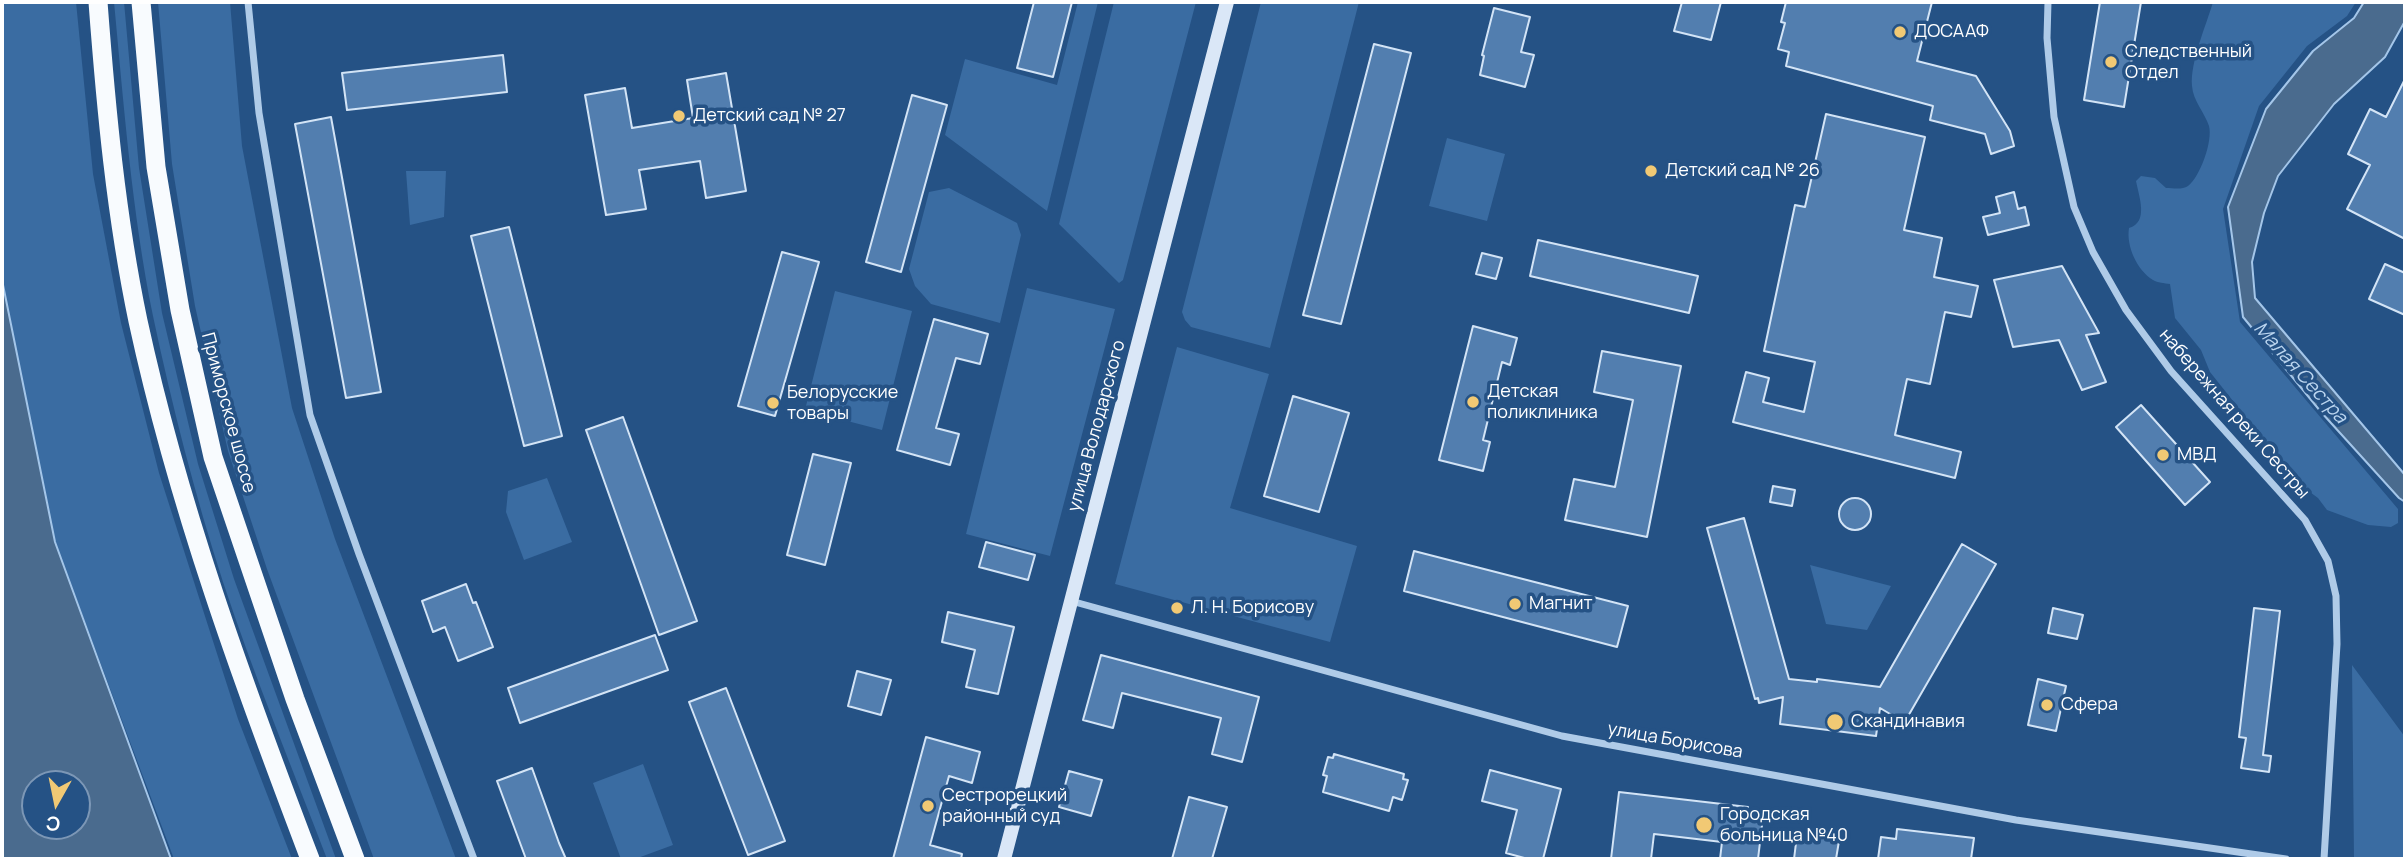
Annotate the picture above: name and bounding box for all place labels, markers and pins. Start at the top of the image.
place label: ДОСААФ [1914,21,1989,43]
marker: ДОСААФ [1892,24,1908,40]
place label: Следственный Отдел [2125,41,2252,84]
marker: Следственный Отдел [2103,54,2119,70]
place label: Детский сад № 27 [693,105,846,127]
marker: Детский сад № 27 [671,108,687,124]
place label: Детский сад № 26 [1665,160,1820,182]
marker: Детский сад № 26 [1643,163,1659,179]
place label: Детская поликлиника [1487,381,1598,424]
place label: Белорусские товары [787,382,898,424]
marker: Детская поликлиника [1465,394,1481,410]
marker: Белорусские товары [765,395,781,411]
place label: МВД [2177,444,2216,466]
marker: МВД [2155,447,2171,463]
place label: Магнит [1529,593,1592,615]
marker: Магнит [1507,596,1523,612]
place label: Л. Н. Борисову [1191,597,1314,619]
marker: Л. Н. Борисову [1169,600,1185,616]
place label: Сфера [2061,694,2118,716]
marker: Сфера [2039,697,2055,713]
place label: Скандинавия [1851,711,1965,733]
marker: Скандинавия [1825,712,1845,732]
place label: Сестрорецкий районный суд [942,785,1067,828]
marker: Сестрорецкий районный суд [920,798,936,814]
place label: Городская больница №40 [1720,804,1848,846]
marker: Городская больница №40 [1694,815,1714,835]

